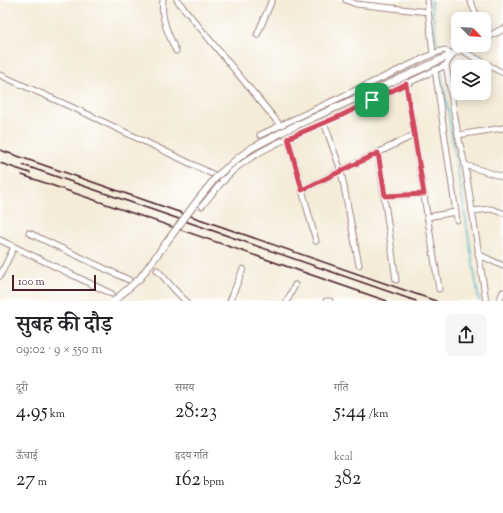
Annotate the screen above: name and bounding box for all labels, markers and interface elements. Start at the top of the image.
north arrow [451,12,491,52]
map controls [451,12,491,100]
button: layers [451,60,491,100]
pin [355,83,389,117]
icon: arrive [361,89,383,111]
scale bar [12,273,96,292]
text: 100 m [18,274,45,290]
text: सुबह की दौड़ [16,310,112,342]
button: share [445,314,487,356]
text: 09:02 · 9 × 550 m [16,341,102,359]
text: दूरी [16,380,28,396]
text: समय [175,380,194,396]
text: गति [334,380,348,396]
text: 4.95 [16,398,47,427]
text: 28:23 [175,398,217,427]
text: 5:44 [334,398,366,427]
text: km [47,406,65,422]
text: /km [366,406,388,422]
text: ऊँचाई [16,448,38,464]
text: हृदय गति [175,448,208,464]
text: kcal [334,449,353,465]
text: 382 [334,465,361,494]
text: 27 [16,466,35,495]
text: 162 [175,466,201,495]
text: m [35,474,47,490]
text: bpm [201,474,224,490]

